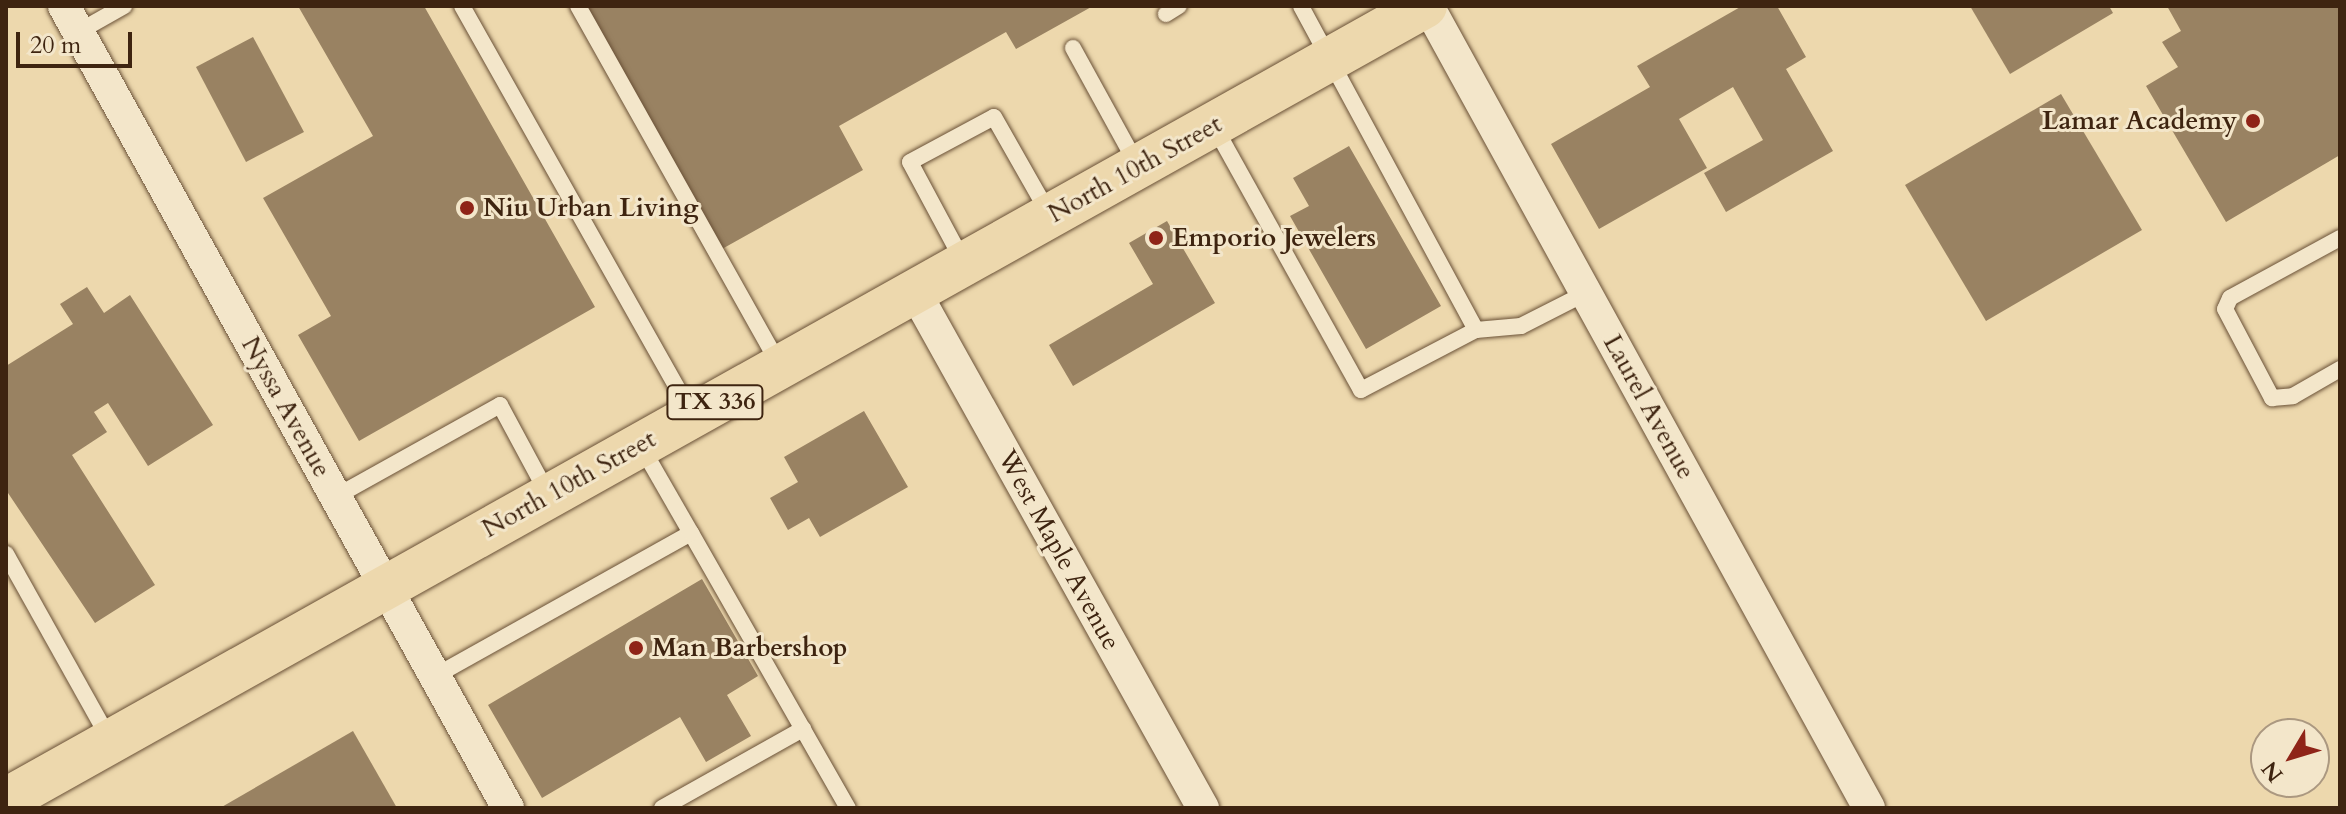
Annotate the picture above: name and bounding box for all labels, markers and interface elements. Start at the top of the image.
scale bar [20,16,136,66]
text: 20 m [30,29,81,62]
place label: Lamar Academy [2042,105,2237,137]
street label: North 10th Street [1043,108,1227,230]
marker: Lamar Academy [2244,112,2262,130]
place label: Niu Urban Living [483,192,699,224]
marker: Niu Urban Living [458,199,476,217]
place label: Emporio Jewelers [1172,222,1376,254]
marker: Emporio Jewelers [1147,229,1165,247]
street label: Laurel Avenue [1596,329,1702,485]
street label: Nyssa Avenue [235,331,337,483]
road number: TX 336 [665,382,765,422]
street label: North 10th Street [477,423,661,545]
street label: West Maple Avenue [991,445,1127,655]
place label: Man Barbershop [652,632,847,664]
marker: Man Barbershop [627,639,645,657]
north arrow [2250,718,2330,798]
text: N [2255,755,2290,788]

